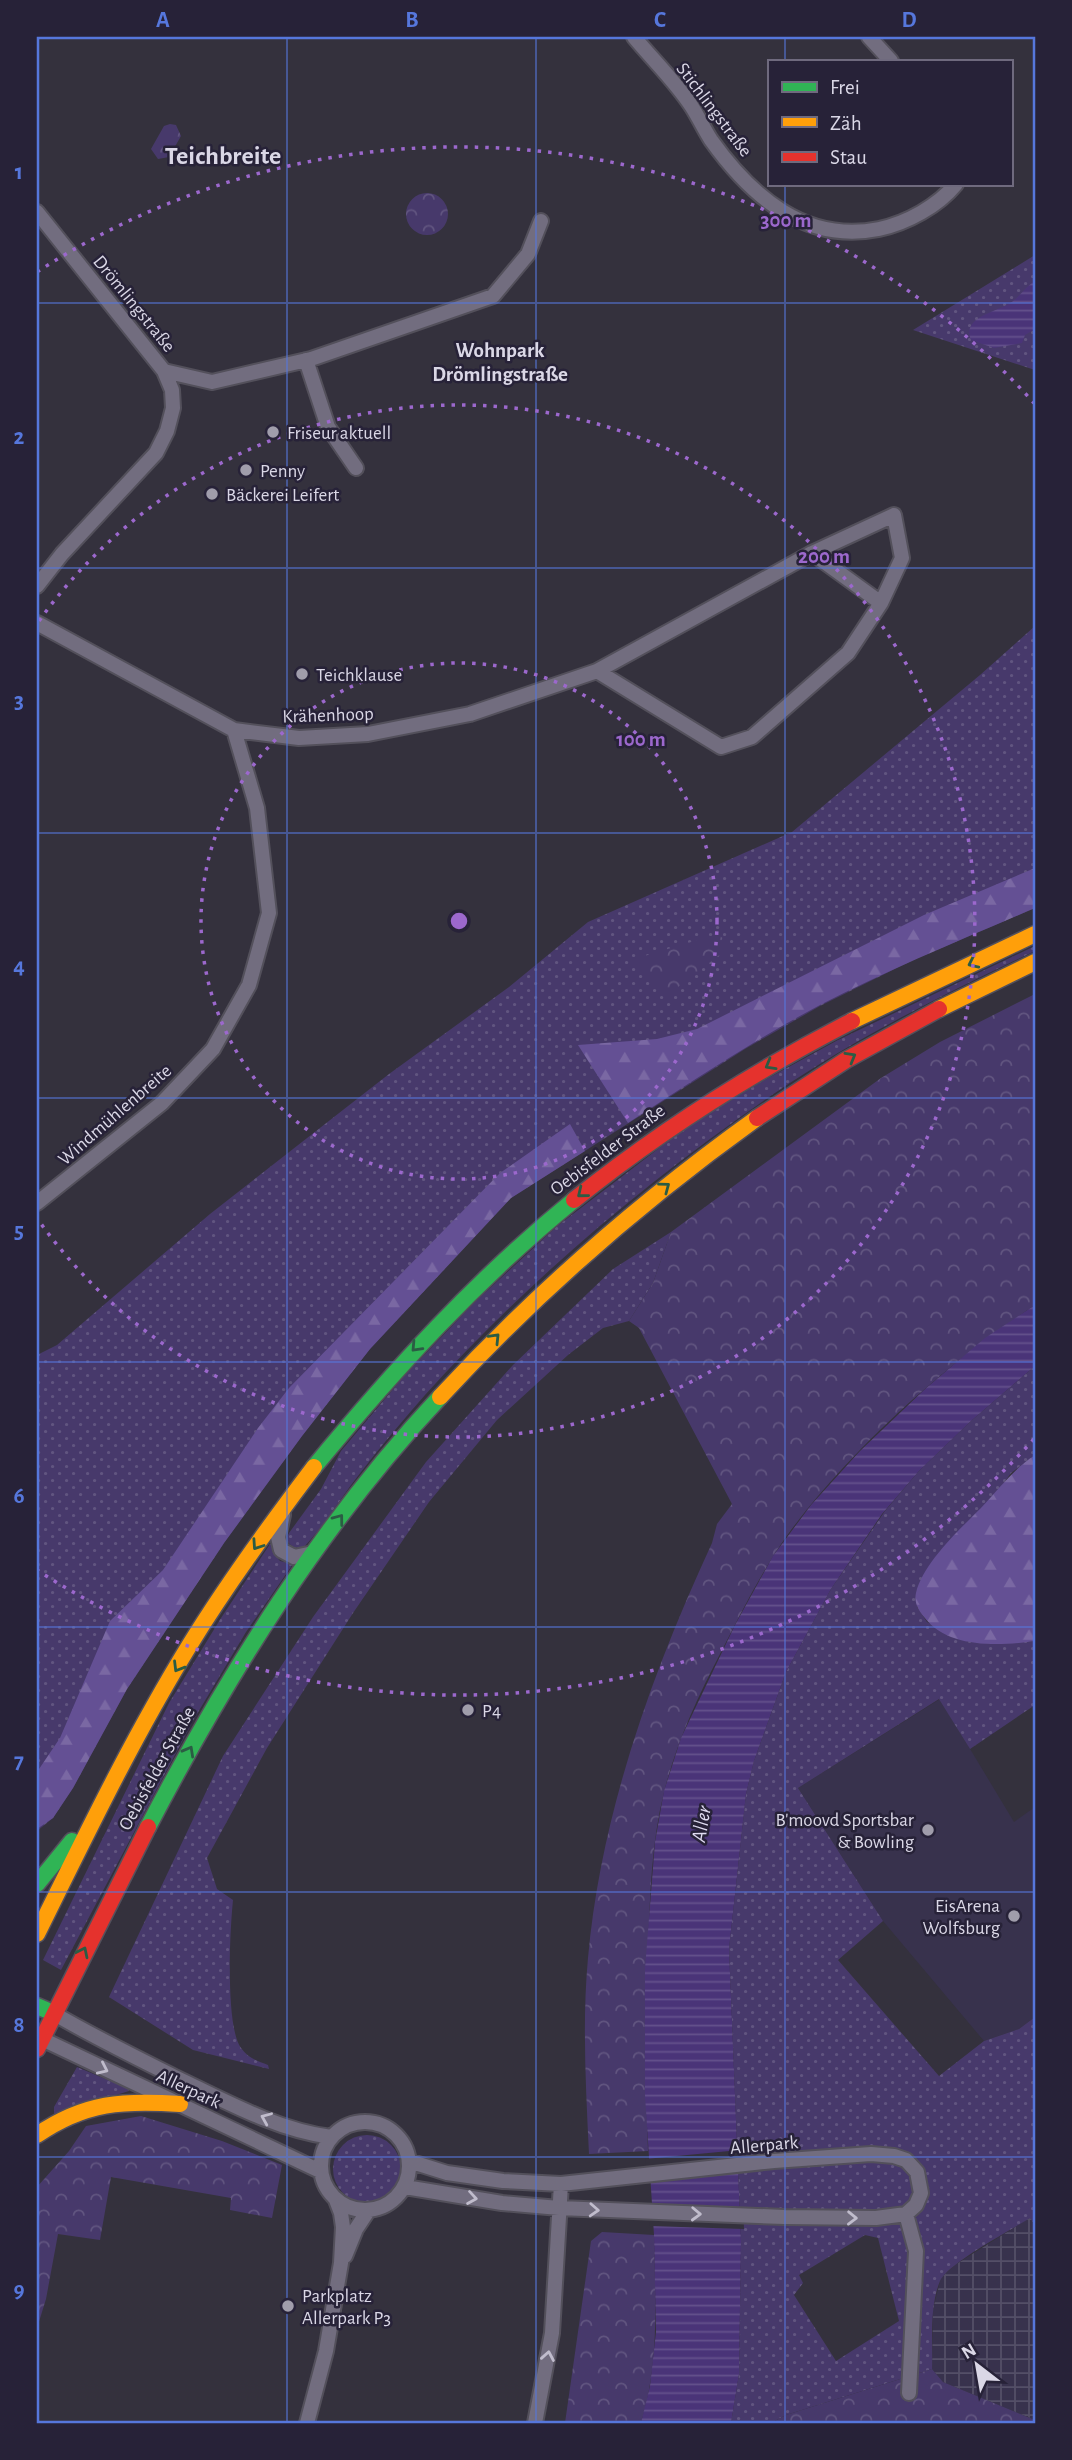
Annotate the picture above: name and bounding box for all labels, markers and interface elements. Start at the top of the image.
text: A [156,9,170,32]
text: B [405,9,419,32]
text: C [654,9,666,32]
text: D [901,9,917,32]
street label: Stichlingstraße [672,59,755,160]
legend [768,60,1012,186]
text: Frei [830,77,860,98]
text: Zäh [830,113,862,134]
district label: Teichbreite [165,143,281,169]
text: Stau [830,147,867,168]
text: 1 [15,161,23,184]
text: 300 m [760,210,812,231]
street label: Drömlingstraße [89,252,178,356]
district label: Wohnpark Drömlingstraße [432,340,568,385]
marker: Friseur aktuell [265,424,281,440]
place label: Friseur aktuell [287,424,391,443]
text: 2 [14,426,25,449]
marker: Penny [238,462,254,478]
place label: Penny [260,462,305,481]
marker: Bäckerei Leifert [204,486,220,502]
place label: Bäckerei Leifert [226,486,339,505]
text: 200 m [798,546,850,567]
marker: Teichklause [294,666,310,682]
place label: Teichklause [316,666,402,685]
text: 3 [14,690,24,713]
street label: Krähenhoop [282,704,374,727]
text: 100 m [616,729,666,750]
centre of rings [447,909,471,933]
text: 4 [13,955,25,978]
one-way arrow [968,955,980,969]
one-way arrow [844,1052,856,1065]
one-way arrow [764,1056,777,1069]
street label: Windmühlenbreite [55,1061,175,1169]
street label: Oebisfelder Straße [547,1101,669,1199]
one-way arrow [657,1183,669,1195]
one-way arrow [578,1185,591,1197]
text: 5 [14,1220,24,1243]
one-way arrow [486,1333,499,1346]
one-way arrow [411,1339,424,1352]
text: 6 [13,1485,25,1508]
one-way arrow [331,1514,343,1526]
one-way arrow [253,1537,265,1550]
one-way arrow [173,1660,186,1673]
marker: P4 [460,1702,476,1718]
place label: P4 [482,1702,501,1721]
street label: Oebisfelder Straße [116,1704,199,1834]
one-way arrow [181,1745,194,1758]
text: 7 [14,1750,24,1773]
water label: Aller [688,1803,715,1845]
place label: B'moovd Sportsbar & Bowling [775,1811,915,1852]
marker: B'moovd Sportsbar & Bowling [920,1822,936,1838]
place label: EisArena Wolfsburg [922,1897,1001,1938]
marker: EisArena Wolfsburg [1006,1908,1022,1924]
one-way arrow [74,1947,88,1959]
text: 8 [13,2014,25,2037]
one-way arrow [96,2061,108,2075]
street label: Allerpark [153,2066,224,2113]
one-way arrow [261,2112,273,2126]
street label: Allerpark [729,2133,799,2158]
one-way arrow [466,2190,478,2205]
one-way arrow [589,2202,600,2217]
one-way arrow [691,2207,702,2222]
one-way arrow [847,2210,858,2226]
text: 9 [13,2279,25,2302]
place label: Parkplatz Allerpark P3 [302,2287,391,2328]
marker: Parkplatz Allerpark P3 [280,2298,296,2314]
north arrow [942,2330,1012,2400]
text: N [958,2340,980,2363]
one-way arrow [540,2350,555,2362]

